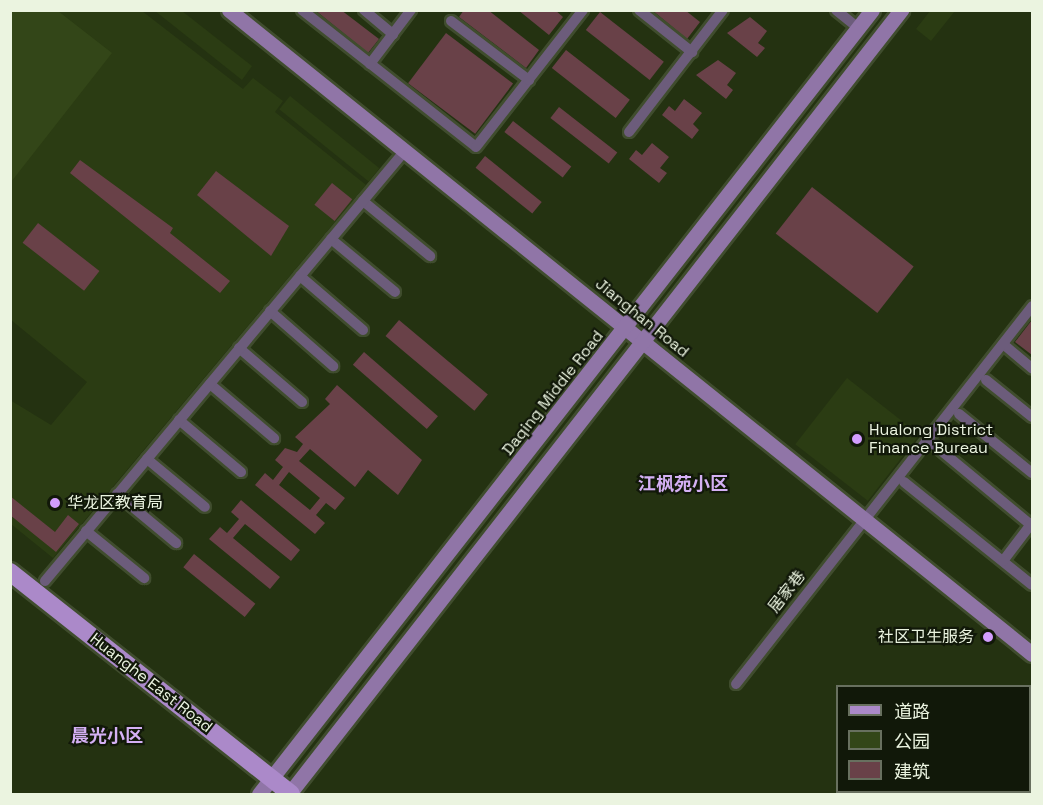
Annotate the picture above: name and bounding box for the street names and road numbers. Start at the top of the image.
street label: Jianghan Road [591,274,693,362]
street label: Daqing Middle Road [498,327,608,459]
street label: 居家巷 [765,567,809,617]
street label: Huanghe East Road [86,629,216,737]

